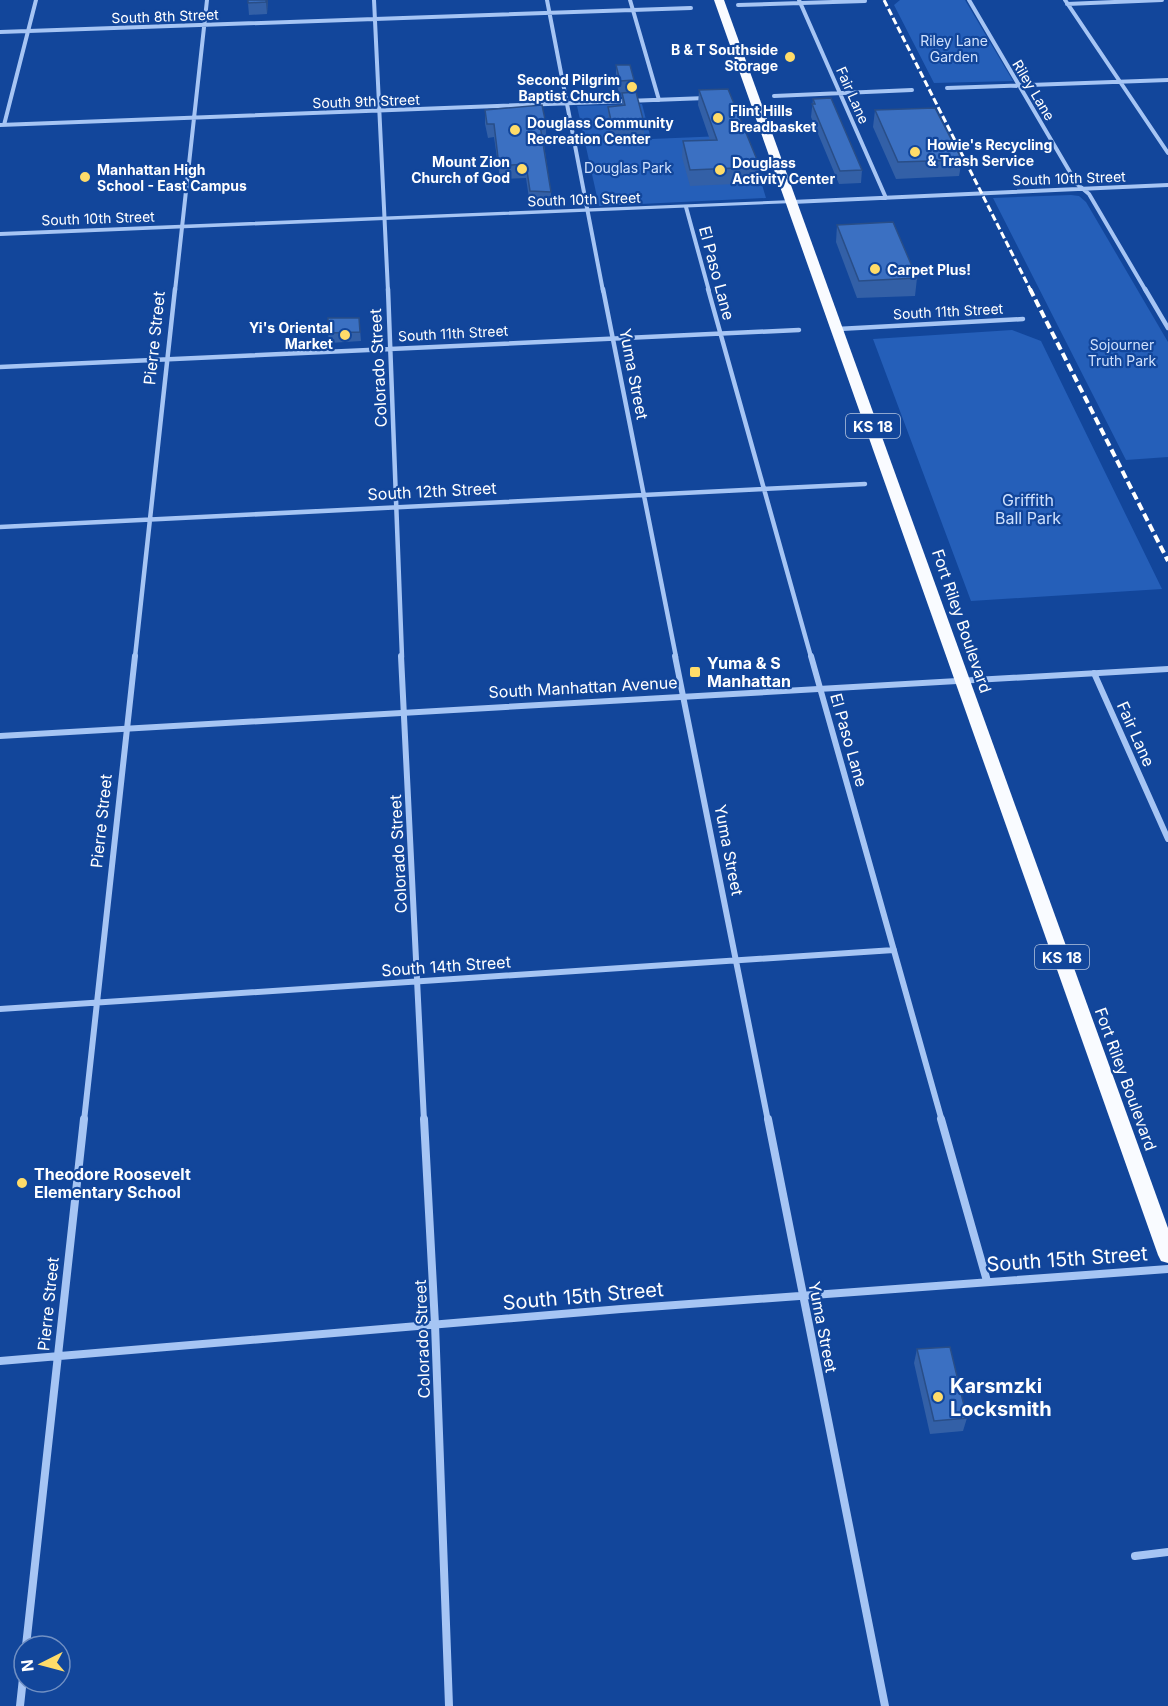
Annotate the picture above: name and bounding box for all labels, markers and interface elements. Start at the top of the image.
street label: South 8th Street [111,6,219,26]
park label: Riley Lane Garden [920,32,988,65]
place label: B & T Southside Storage [671,41,778,74]
marker: B & T Southside Storage [783,50,797,64]
street label: Riley Lane [1009,57,1059,123]
street label: Fair Lane [833,64,873,126]
place label: Second Pilgrim Baptist Church [517,71,620,104]
marker: Second Pilgrim Baptist Church [625,80,639,94]
street label: South 9th Street [312,91,421,111]
place label: Flint Hills Breadbasket [730,102,816,135]
marker: Flint Hills Breadbasket [711,111,725,125]
place label: Douglass Community Recreation Center [527,114,674,147]
marker: Douglass Community Recreation Center [508,123,522,137]
place label: Howie's Recycling & Trash Service [927,136,1052,169]
marker: Howie's Recycling & Trash Service [908,145,922,159]
place label: Mount Zion Church of God [411,153,510,186]
place label: Douglass Activity Center [732,154,835,187]
park label: Douglas Park [584,159,672,176]
place label: Manhattan High School - East Campus [97,161,247,194]
marker: Mount Zion Church of God [515,162,529,176]
marker: Douglass Activity Center [713,163,727,177]
street label: South 10th Street [1012,168,1126,188]
marker: Manhattan High School - East Campus [78,170,92,184]
street label: South 10th Street [527,189,641,209]
street label: South 10th Street [41,208,155,228]
street label: El Paso Lane [695,224,739,322]
place label: Carpet Plus! [887,261,971,278]
marker: Carpet Plus! [868,262,882,276]
street label: Pierre Street [139,290,169,386]
street label: South 11th Street [892,300,1004,322]
street label: Colorado Street [365,308,391,428]
place label: Yi's Oriental Market [249,319,333,352]
street label: South 11th Street [397,322,509,344]
street label: Yuma Street [615,327,653,421]
marker: Yi's Oriental Market [338,328,352,342]
park label: Sojourner Truth Park [1088,336,1157,369]
road number: KS 18 [846,414,900,438]
street label: South 12th Street [367,478,497,504]
park label: Griffith Ball Park [995,490,1061,528]
street label: Fort Riley Boulevard [928,546,996,696]
place label: Yuma & S Manhattan [707,653,791,691]
marker: Yuma & S Manhattan [688,665,702,679]
street label: South Manhattan Avenue [488,672,678,702]
street label: El Paso Lane [826,691,872,789]
street label: Fair Lane [1113,698,1159,770]
street label: Pierre Street [86,773,116,869]
street label: Colorado Street [385,794,411,914]
street label: Yuma Street [710,803,748,897]
road number: KS 18 [1035,945,1089,969]
street label: South 14th Street [381,952,511,980]
street label: Fort Riley Boulevard [1091,1005,1161,1153]
place label: Theodore Roosevelt Elementary School [34,1164,191,1202]
marker: Theodore Roosevelt Elementary School [15,1176,29,1190]
street label: South 15th Street [986,1241,1149,1277]
street label: Pierre Street [33,1256,63,1352]
street label: South 15th Street [502,1277,665,1315]
street label: Colorado Street [410,1279,434,1399]
street label: Yuma Street [804,1280,842,1374]
place label: Karsmzki Locksmith [950,1374,1052,1421]
marker: Karsmzki Locksmith [931,1390,945,1404]
north arrow [12,1634,72,1694]
text: N [16,1658,38,1673]

